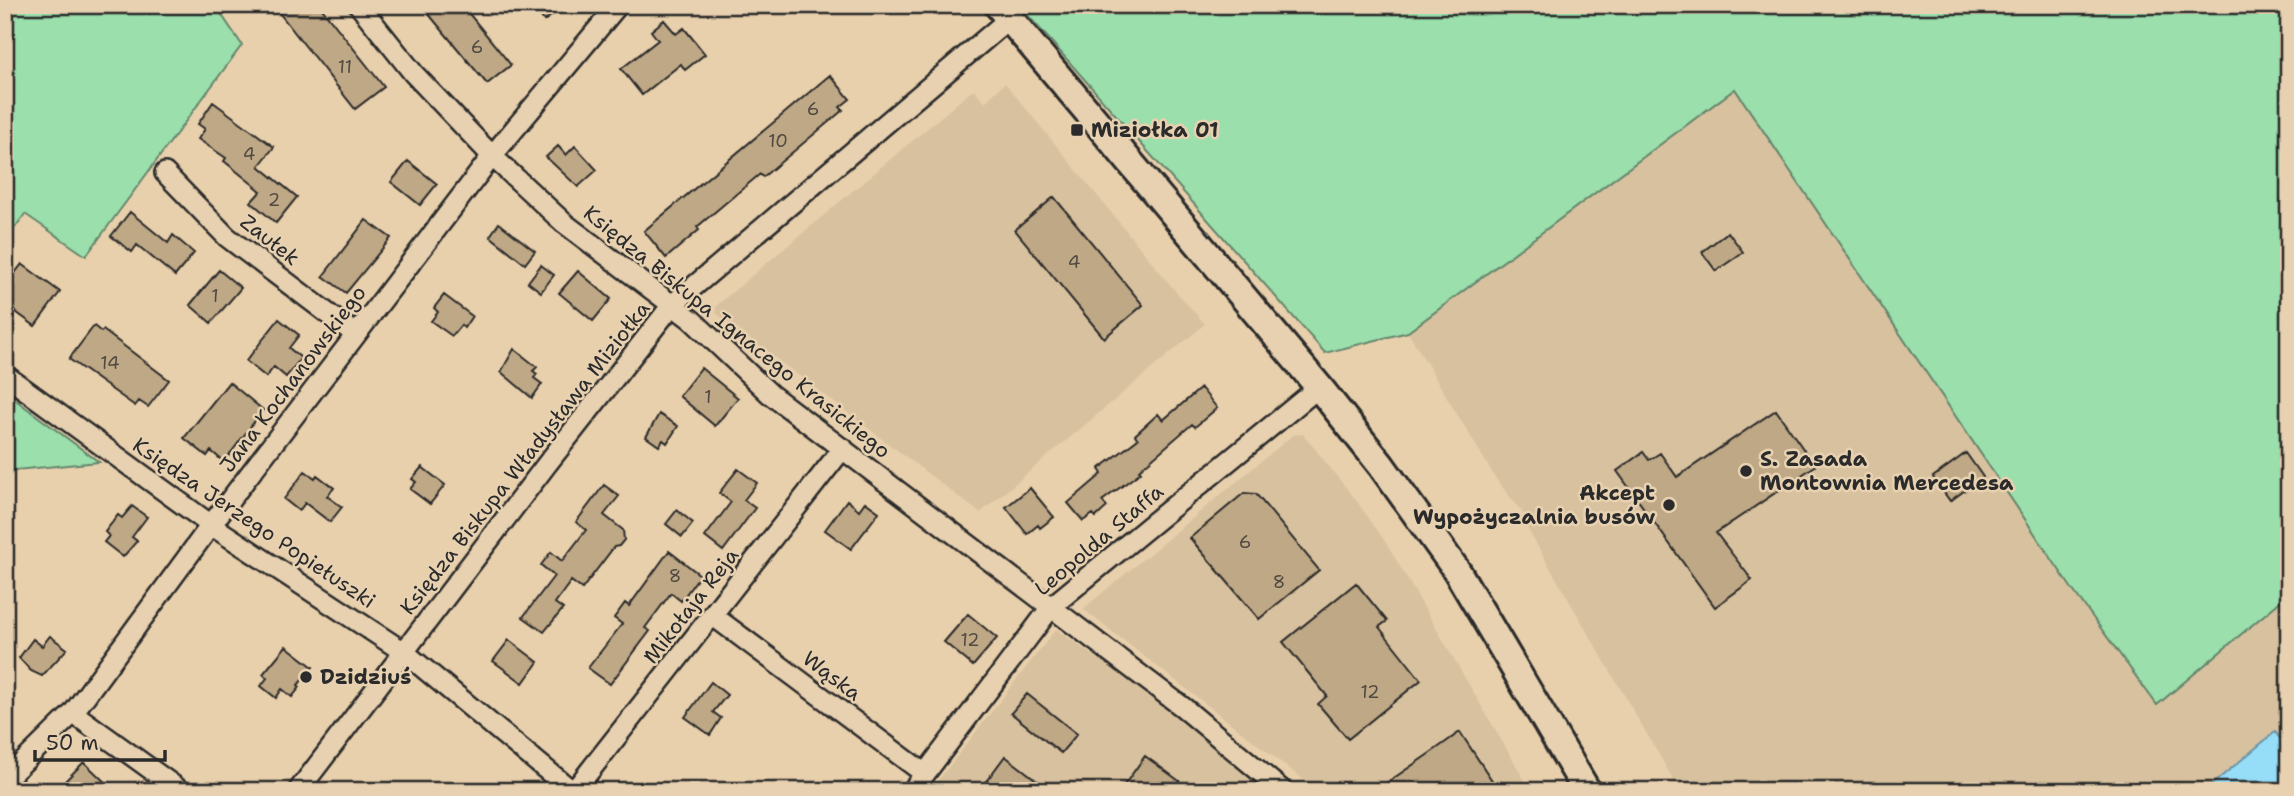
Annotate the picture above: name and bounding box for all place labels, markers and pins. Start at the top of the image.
place label: Miziołka 01 [1091,116,1219,144]
marker: Miziołka 01 [1069,122,1085,138]
place label: S. Zasada Montownia Mercedesa [1760,445,2014,497]
marker: S. Zasada Montownia Mercedesa [1738,463,1754,479]
place label: Akcept Wypożyczalnia busów [1413,479,1655,531]
marker: Akcept Wypożyczalnia busów [1661,497,1677,513]
place label: Dzidziuś [320,663,411,691]
marker: Dzidziuś [298,669,314,685]

